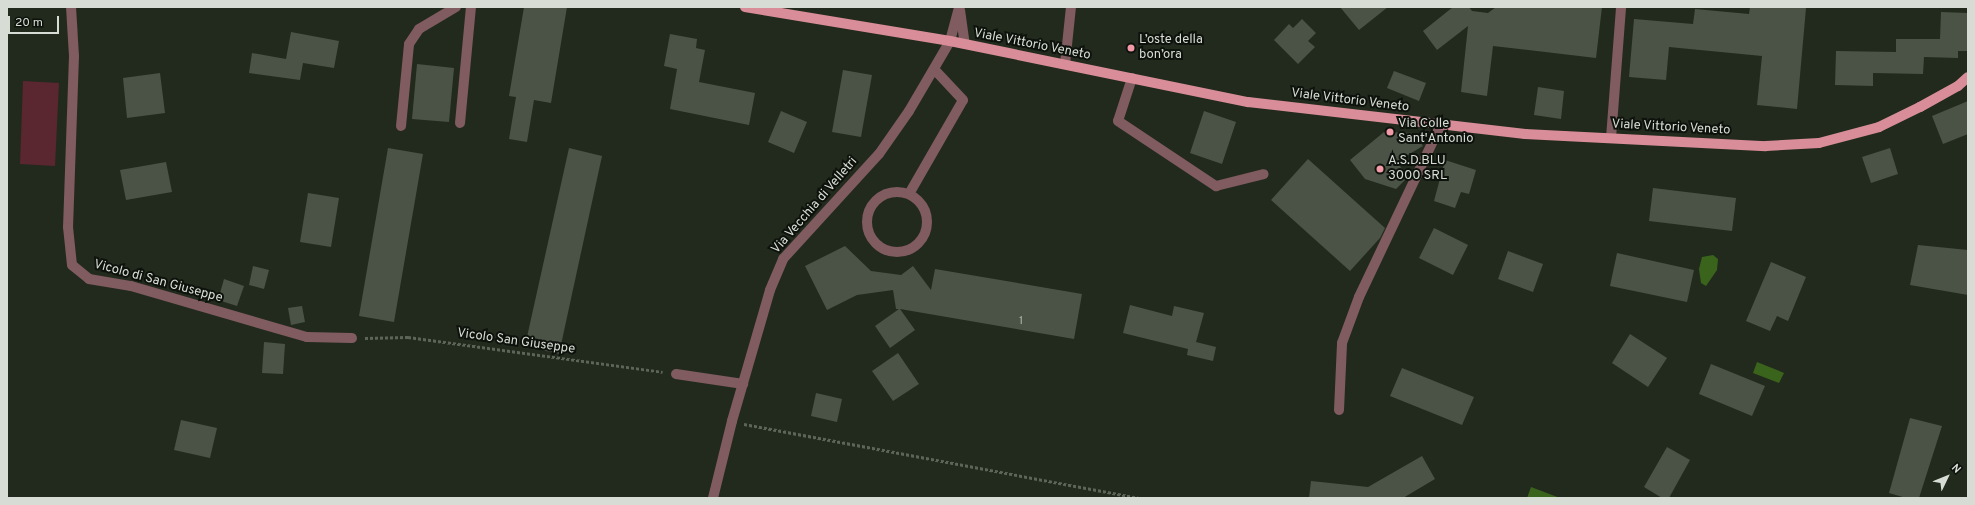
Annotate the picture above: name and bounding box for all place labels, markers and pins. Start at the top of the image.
place label: L’oste della bon’ora [1139,33,1203,64]
marker: L’oste della bon’ora [1126,43,1136,53]
place label: Via Colle Sant'Antonio [1398,117,1473,148]
marker: Via Colle Sant'Antonio [1385,127,1395,137]
place label: A.S.D.BLU 3000 SRL [1388,154,1447,185]
marker: A.S.D.BLU 3000 SRL [1375,164,1385,174]

